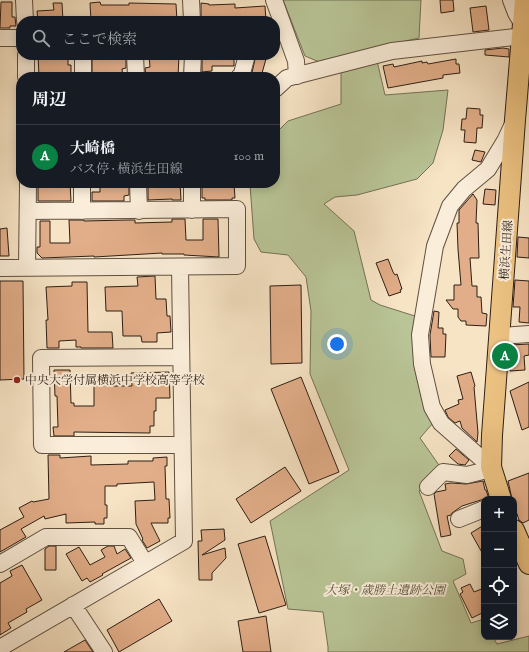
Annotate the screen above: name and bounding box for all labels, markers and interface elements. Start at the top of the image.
search box [16,16,280,60]
icon: search [30,27,52,49]
text: ここで検索 [62,30,137,49]
text: 周辺 [32,90,66,111]
text: 大崎橋 [70,139,115,158]
text: A [41,148,49,165]
text: 100 m [234,148,264,165]
text: バス停 · 横浜生田線 [70,161,183,178]
street label: 横浜生田線 [497,220,516,280]
your location [327,334,347,354]
pin: A [492,341,518,371]
place label: 中央大学付属横浜中学校高等学校 [25,373,205,388]
marker: 中央大学付属横浜中学校高等学校 [12,375,22,385]
map controls [481,496,517,640]
button: + [481,496,517,532]
button: − [481,532,517,568]
button: locate [481,568,517,604]
park label: 大塚・歳勝土遺跡公園 [325,583,447,598]
button: layers [481,604,517,640]

